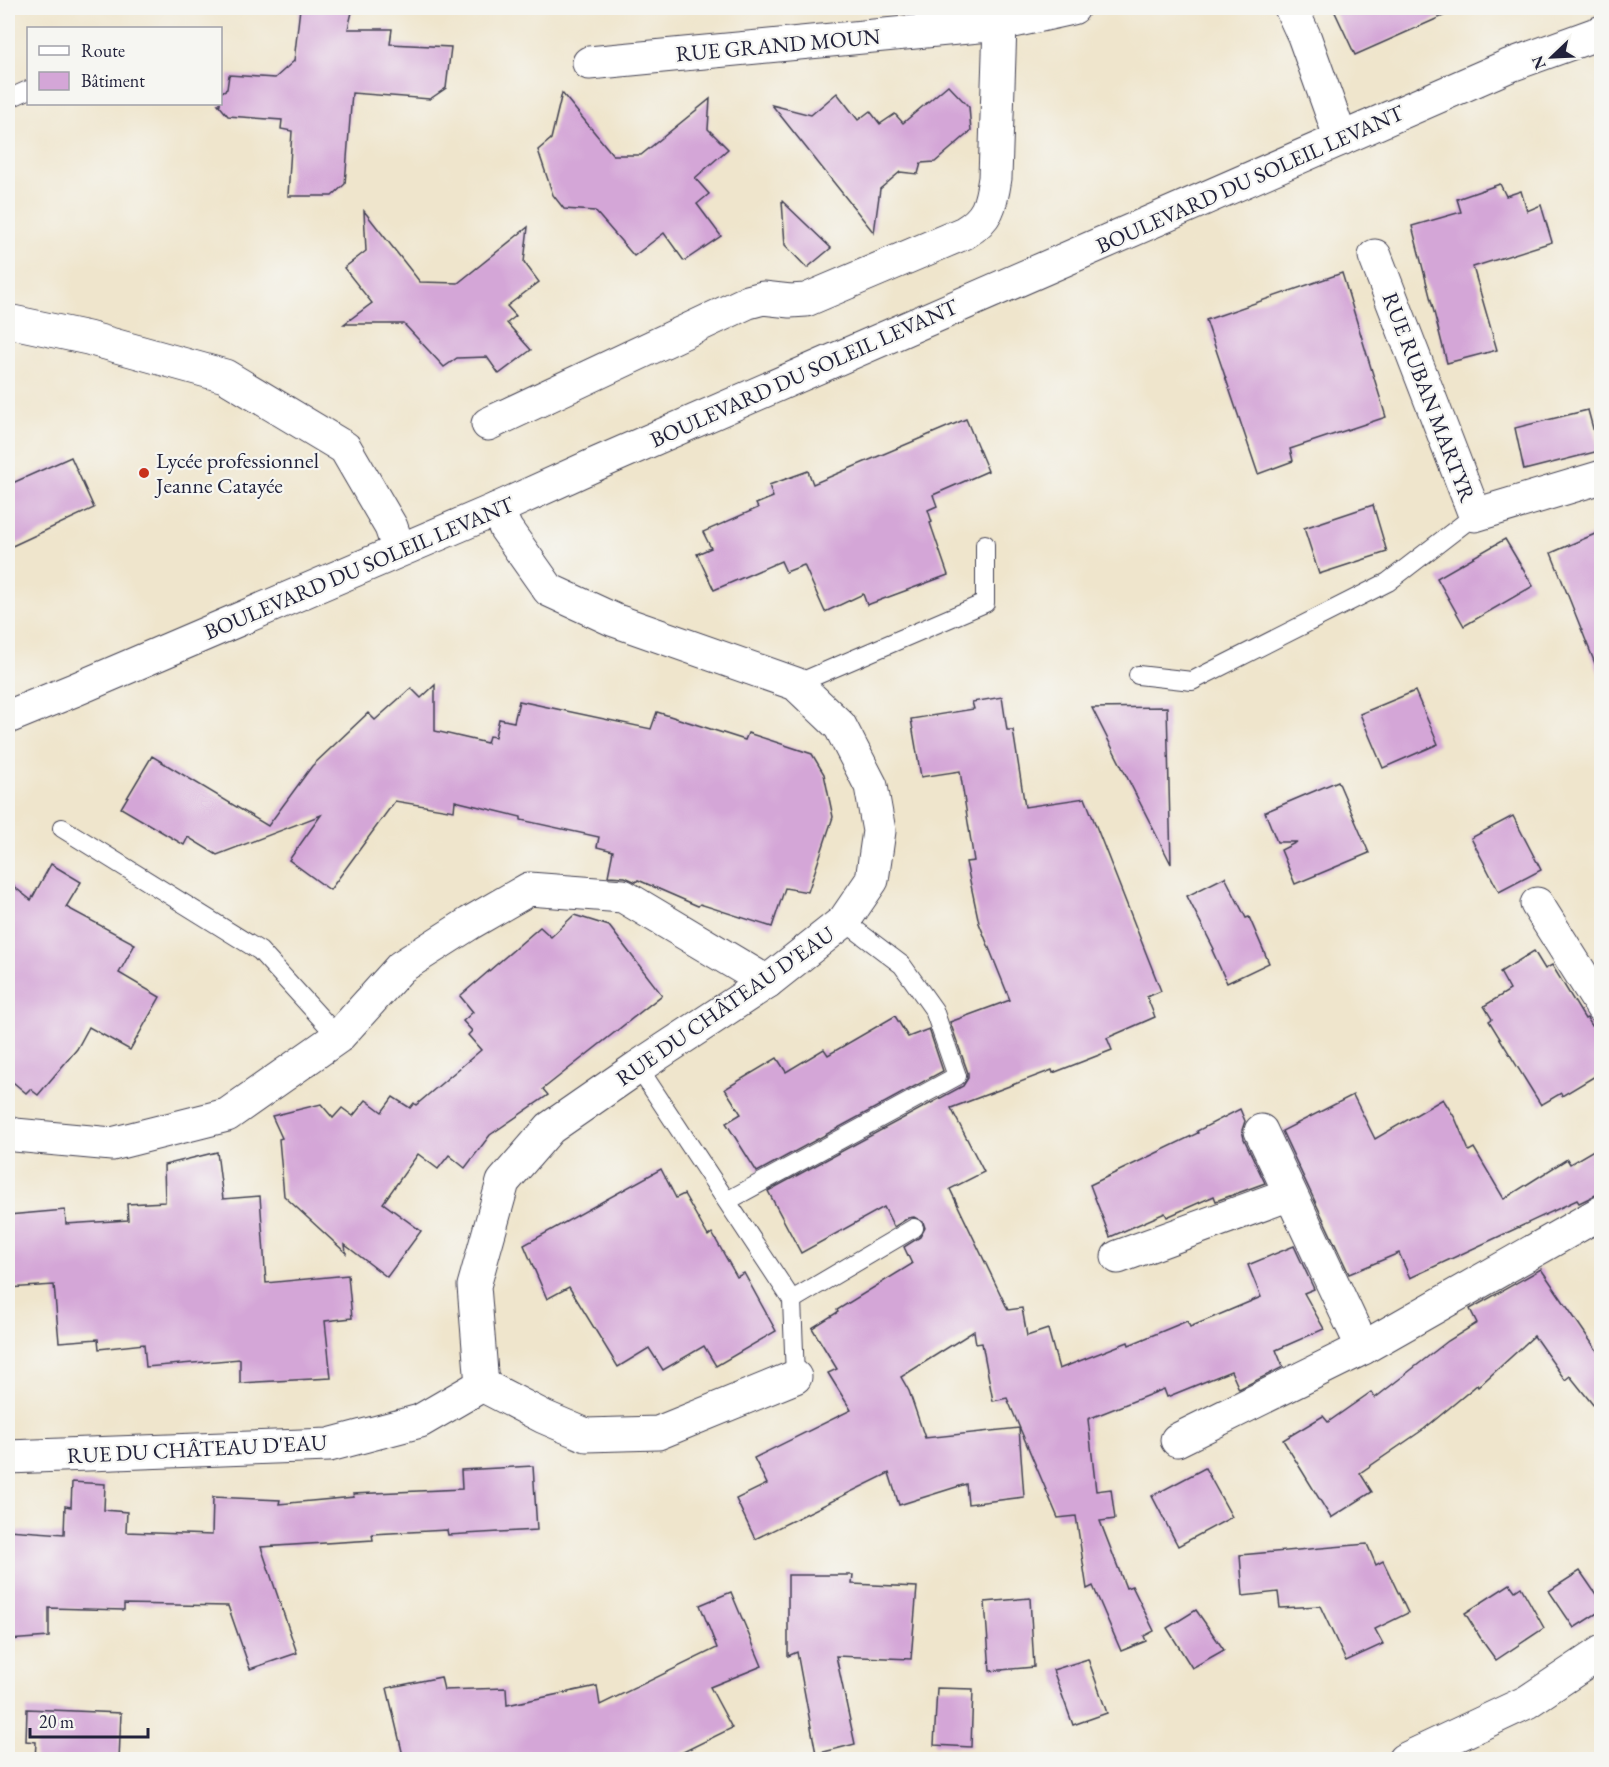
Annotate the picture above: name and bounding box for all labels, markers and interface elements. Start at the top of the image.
street label: RUE GRAND MOUN [675,22,882,68]
legend [27,27,222,105]
north arrow [1522,27,1582,87]
text: Route [81,39,125,62]
text: N [1526,53,1551,73]
text: Bâtiment [81,69,145,92]
street label: BOULEVARD DU SOLEIL LEVANT [1092,98,1409,260]
street label: RUE RUBAN MARTYR [1376,288,1482,506]
street label: BOULEVARD DU SOLEIL LEVANT [646,292,963,454]
place label: Lycée professionnel Jeanne Catayée [154,446,319,500]
marker: Lycée professionnel Jeanne Catayée [137,466,151,480]
street label: BOULEVARD DU SOLEIL LEVANT [200,489,519,647]
street label: RUE DU CHÂTEAU D'EAU [610,919,841,1093]
street label: RUE DU CHÂTEAU D'EAU [66,1428,329,1470]
scale bar [30,1701,148,1739]
text: 20 m [39,1710,74,1733]

